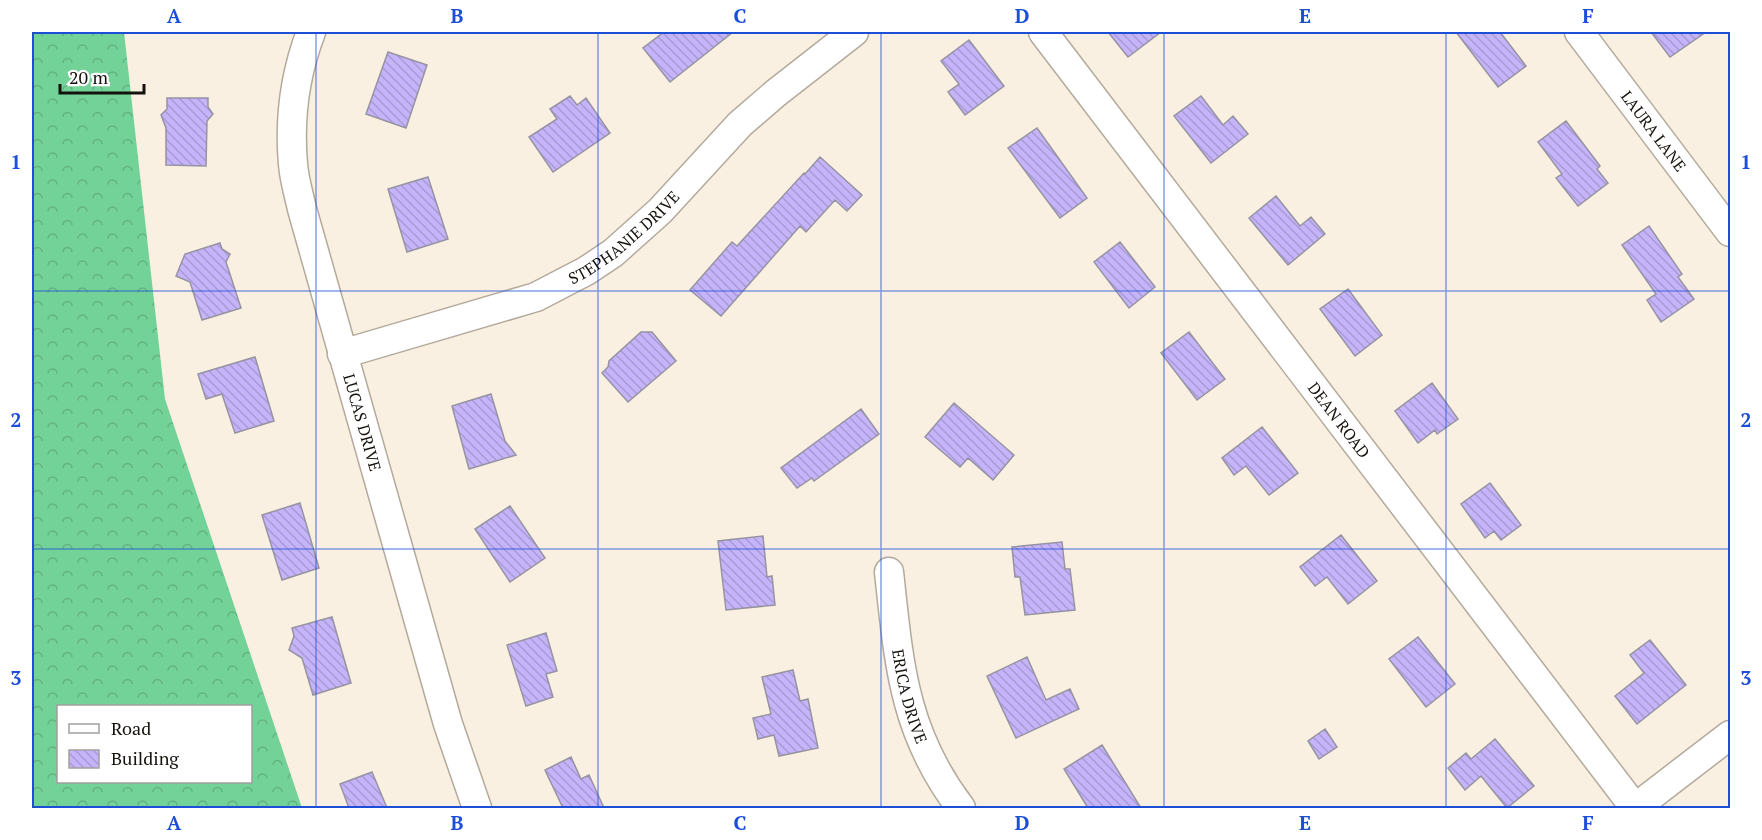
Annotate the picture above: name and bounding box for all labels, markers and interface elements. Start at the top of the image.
text: A [167,2,182,29]
text: B [451,2,464,29]
text: C [733,2,747,29]
text: D [1015,2,1029,29]
text: E [1299,2,1311,29]
text: F [1582,2,1594,29]
scale bar [60,57,144,95]
text: 20 m [69,65,109,89]
street label: LAURA LANE [1616,86,1691,176]
text: 1 [10,148,22,175]
text: 1 [1740,148,1752,175]
street label: STEPHANIE DRIVE [564,186,684,289]
street label: LUCAS DRIVE [338,371,387,474]
street label: DEAN ROAD [1303,377,1375,462]
text: 2 [10,406,22,433]
text: 2 [1740,406,1752,433]
street label: ERICA DRIVE [887,647,933,747]
text: 3 [10,664,22,691]
text: 3 [1740,664,1752,691]
legend [57,705,252,783]
text: Road [111,716,151,740]
text: Building [111,746,179,770]
text: A [167,809,182,836]
text: B [451,809,464,836]
text: C [733,809,747,836]
text: D [1015,809,1029,836]
text: E [1299,809,1311,836]
text: F [1582,809,1594,836]

